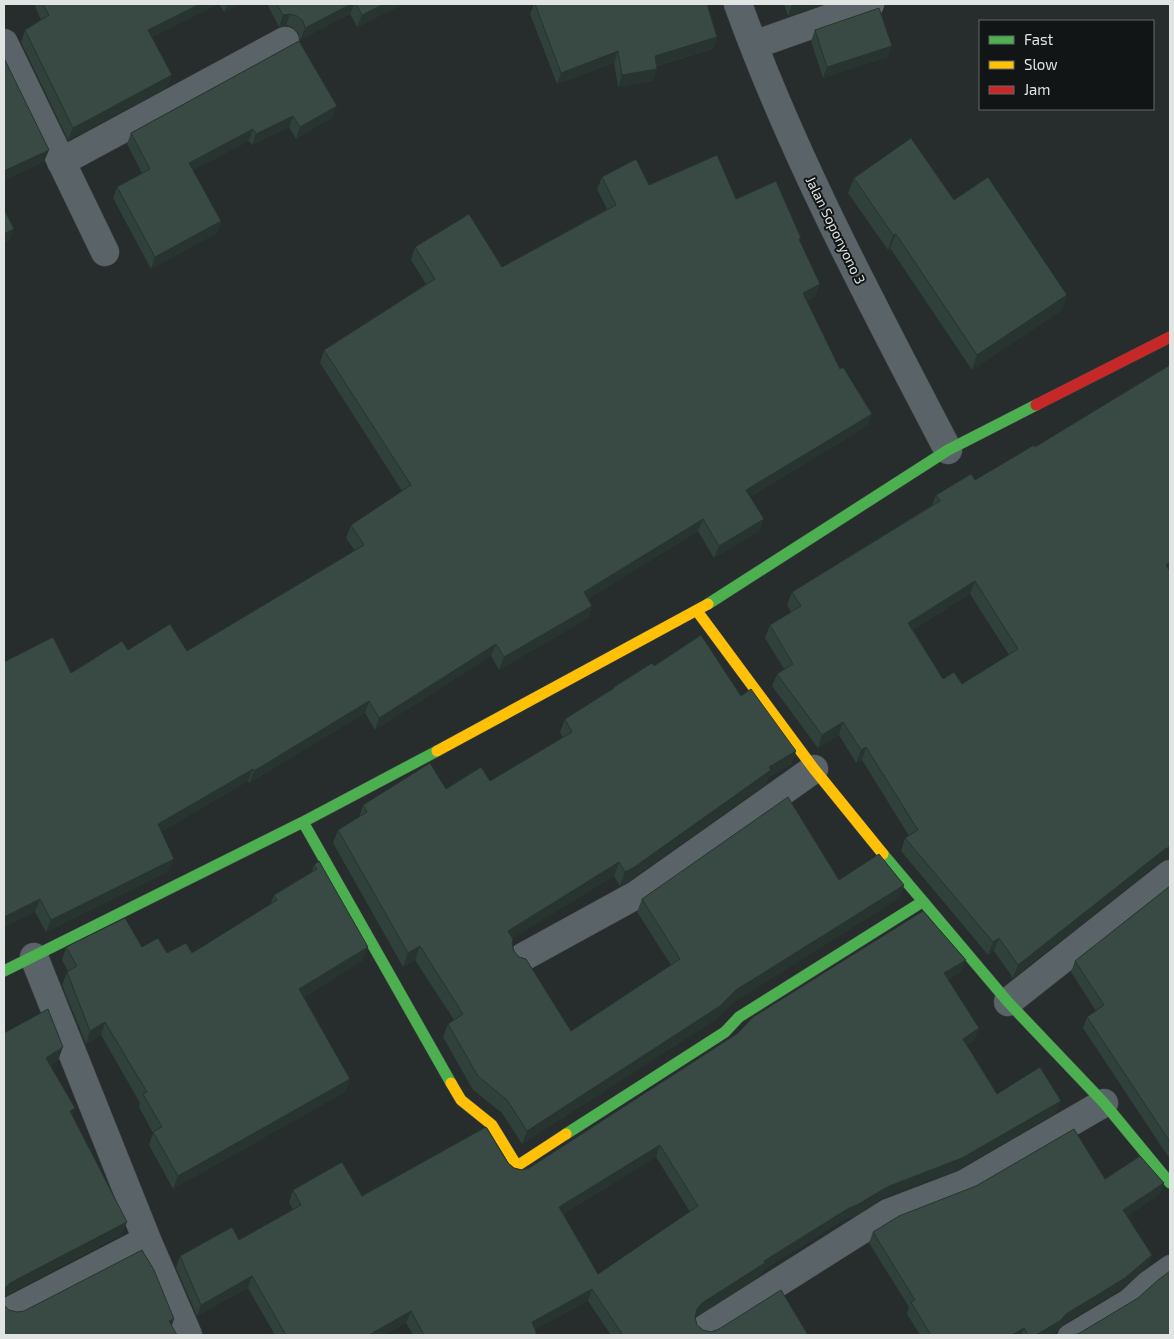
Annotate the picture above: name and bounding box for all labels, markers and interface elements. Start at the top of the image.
legend [979,20,1154,110]
text: Fast [1024,30,1054,48]
text: Slow [1024,55,1058,73]
text: Jam [1024,80,1050,98]
street label: Jalan Soponyono 3 [803,173,869,287]

